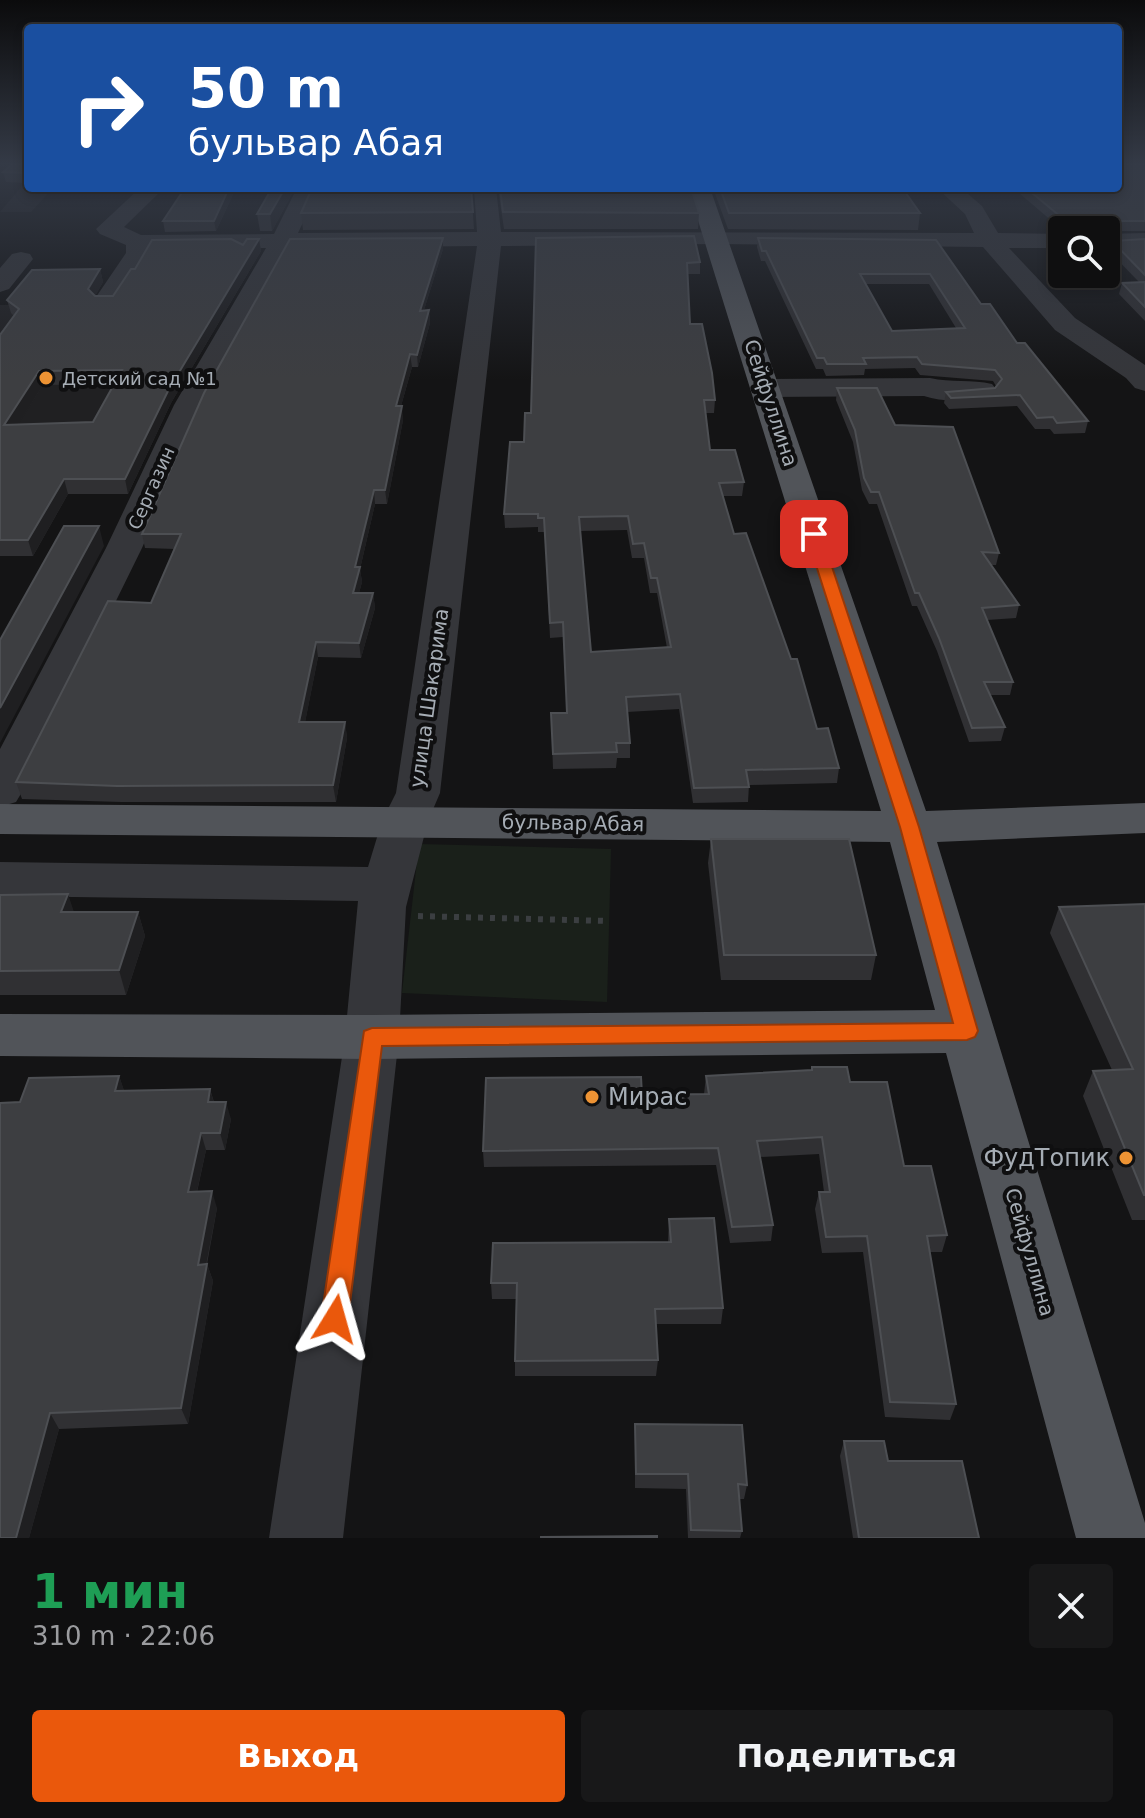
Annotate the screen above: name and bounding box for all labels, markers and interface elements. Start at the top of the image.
text: 50 m [188,55,344,120]
icon: right [56,56,160,160]
text: бульвар Абая [188,122,444,163]
map controls [1048,216,1120,288]
button: search [1048,216,1120,288]
street label: Сейфуллина [739,336,803,470]
place label: Детский сад №1 [62,368,217,389]
marker: Детский сад №1 [37,369,55,387]
street label: Сергазин [123,443,179,533]
pin [780,500,848,568]
icon: arrive [792,512,836,556]
street label: улица Шакарима [405,607,453,789]
street label: бульвар Абая [502,810,644,836]
place label: Мирас [608,1083,687,1111]
marker: Мирас [583,1088,601,1106]
place label: ФудТопик [983,1144,1110,1172]
marker: ФудТопик [1117,1149,1135,1167]
street label: Сейфуллина [1000,1185,1060,1319]
position arrow [293,1277,377,1361]
text: 1 мин [32,1563,188,1619]
button: close [1029,1564,1113,1648]
text: 310 m · 22:06 [32,1621,215,1651]
button: Выход [32,1710,565,1802]
button: Поделиться [581,1710,1113,1802]

